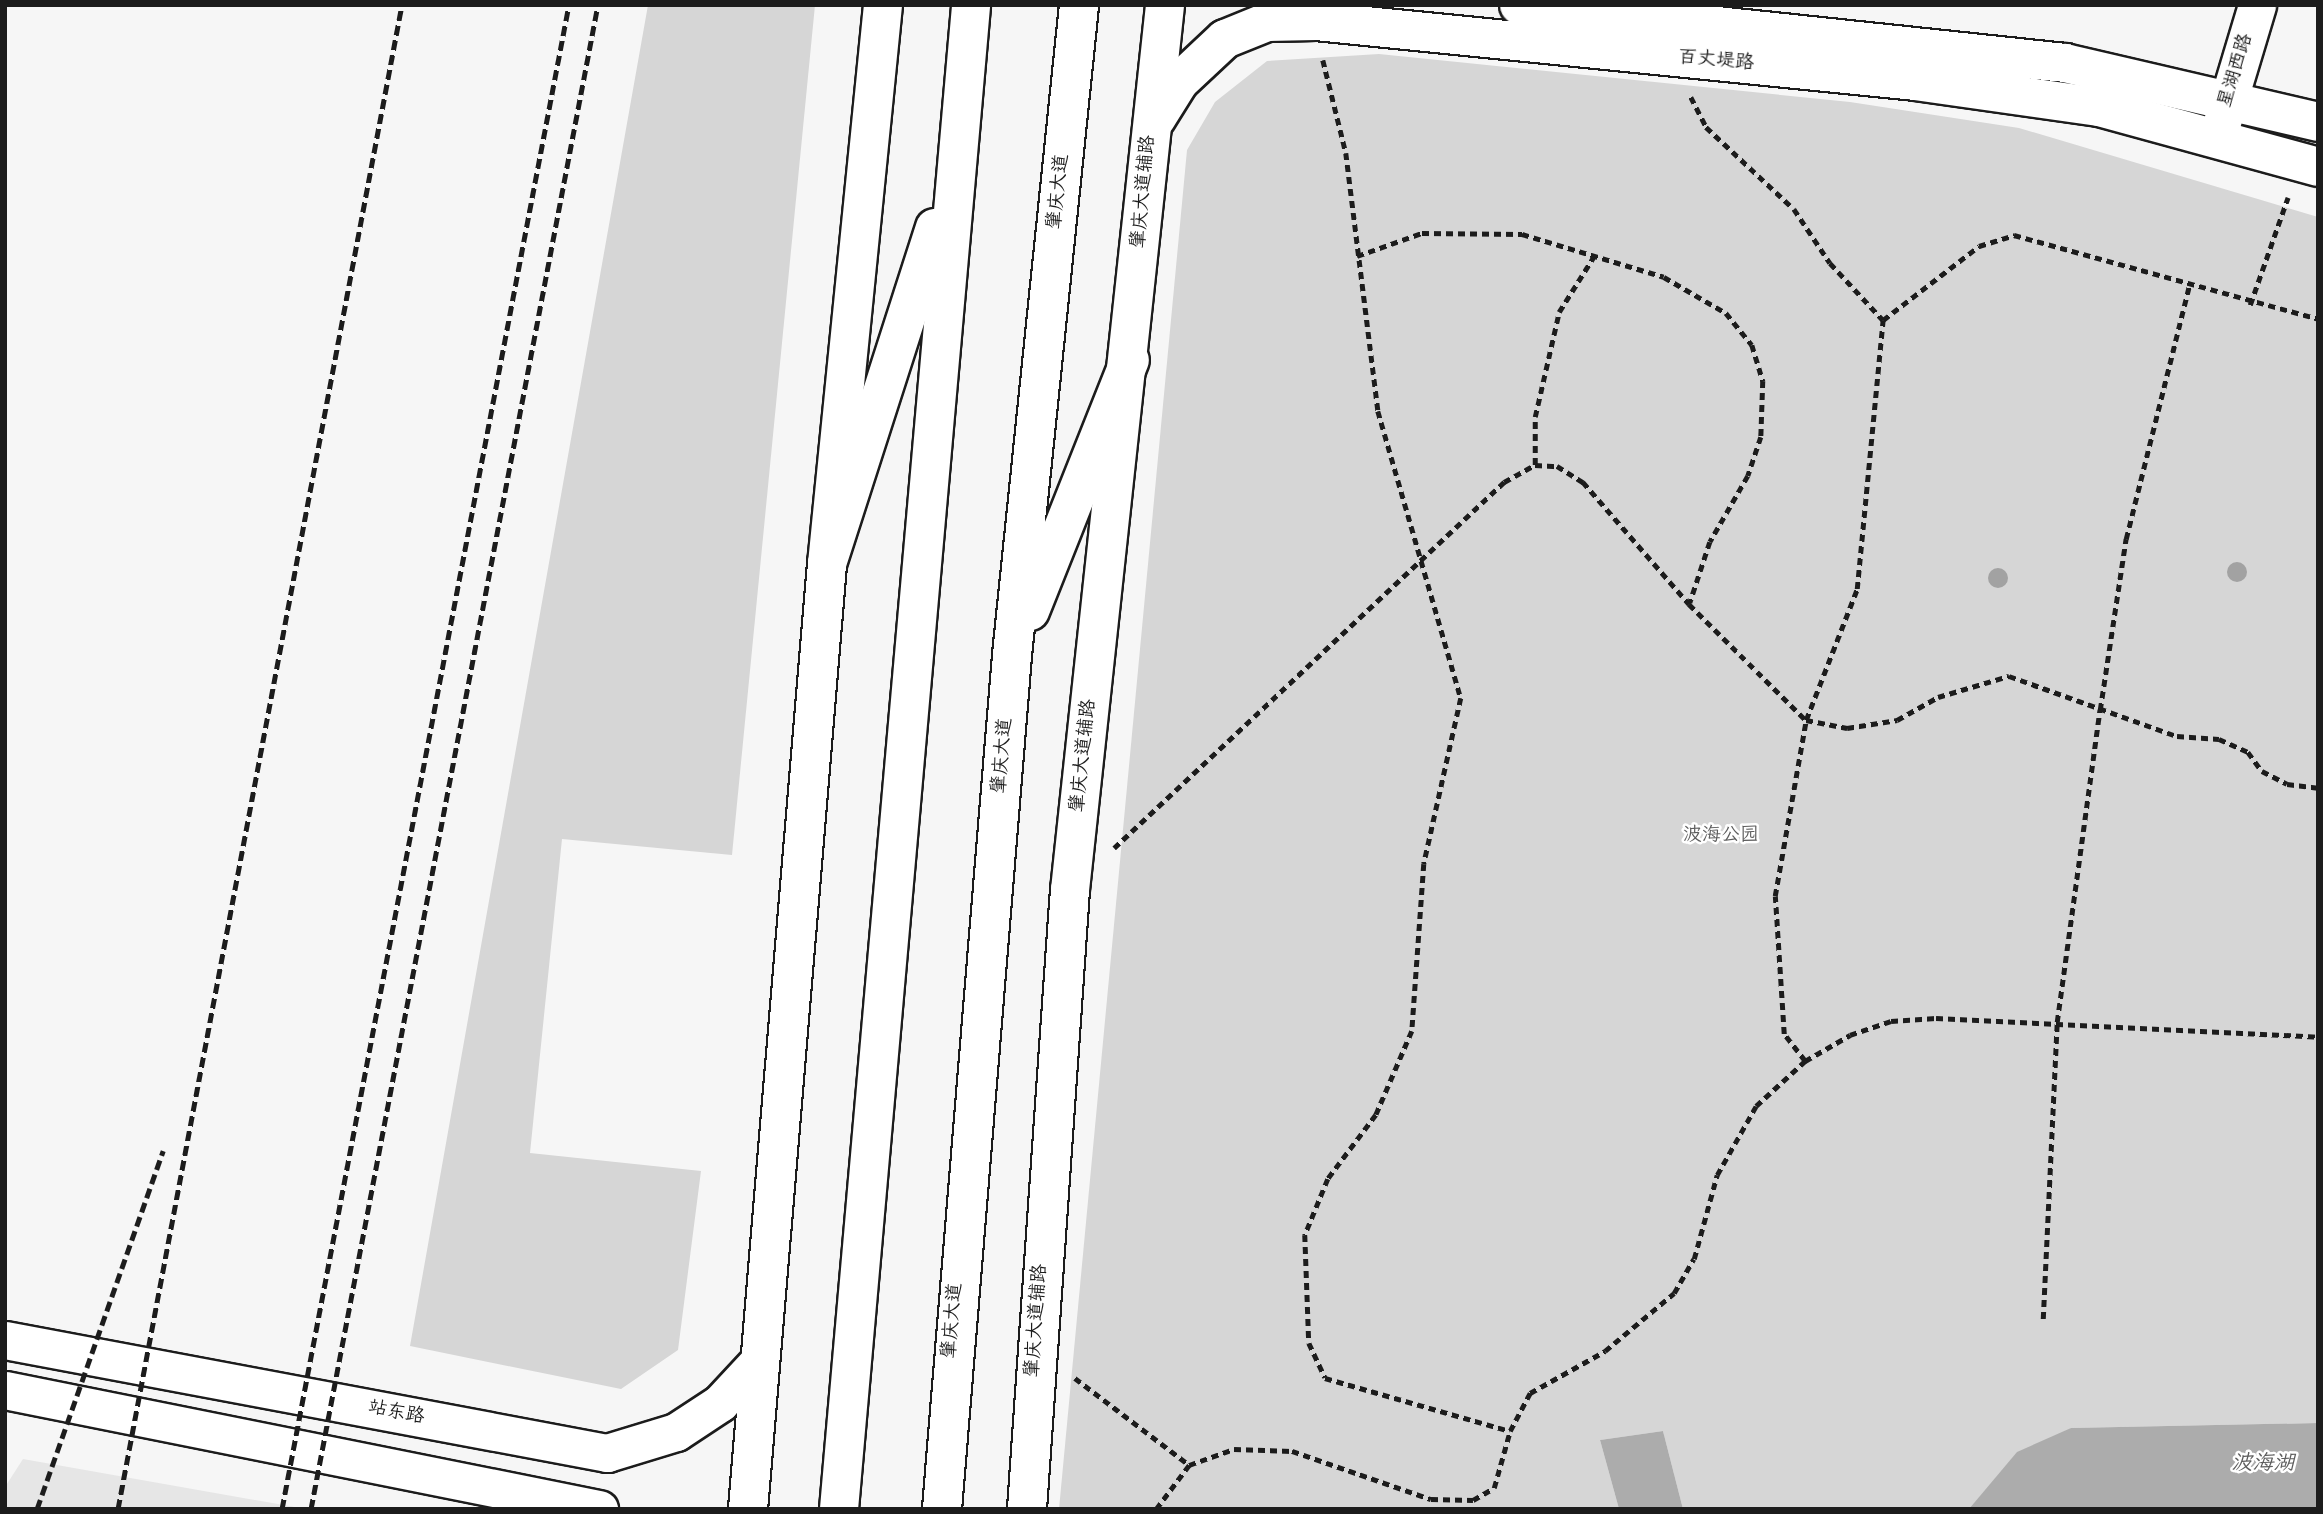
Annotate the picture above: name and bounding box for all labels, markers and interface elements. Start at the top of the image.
street label: 星湖西路 [2215,31,2259,111]
street label: 百丈堤路 [1677,47,1755,77]
street label: 肇庆大道辅路 [1129,134,1161,250]
street label: 肇庆大道 [1045,153,1075,231]
street label: 肇庆大道辅路 [1068,698,1102,814]
street label: 肇庆大道 [989,717,1019,795]
park label: 波海公园 [1683,826,1759,848]
street label: 肇庆大道辅路 [1023,1263,1053,1379]
street label: 肇庆大道 [939,1282,969,1360]
street label: 站东路 [366,1397,426,1431]
water label: 波海湖 [2232,1453,2294,1479]

